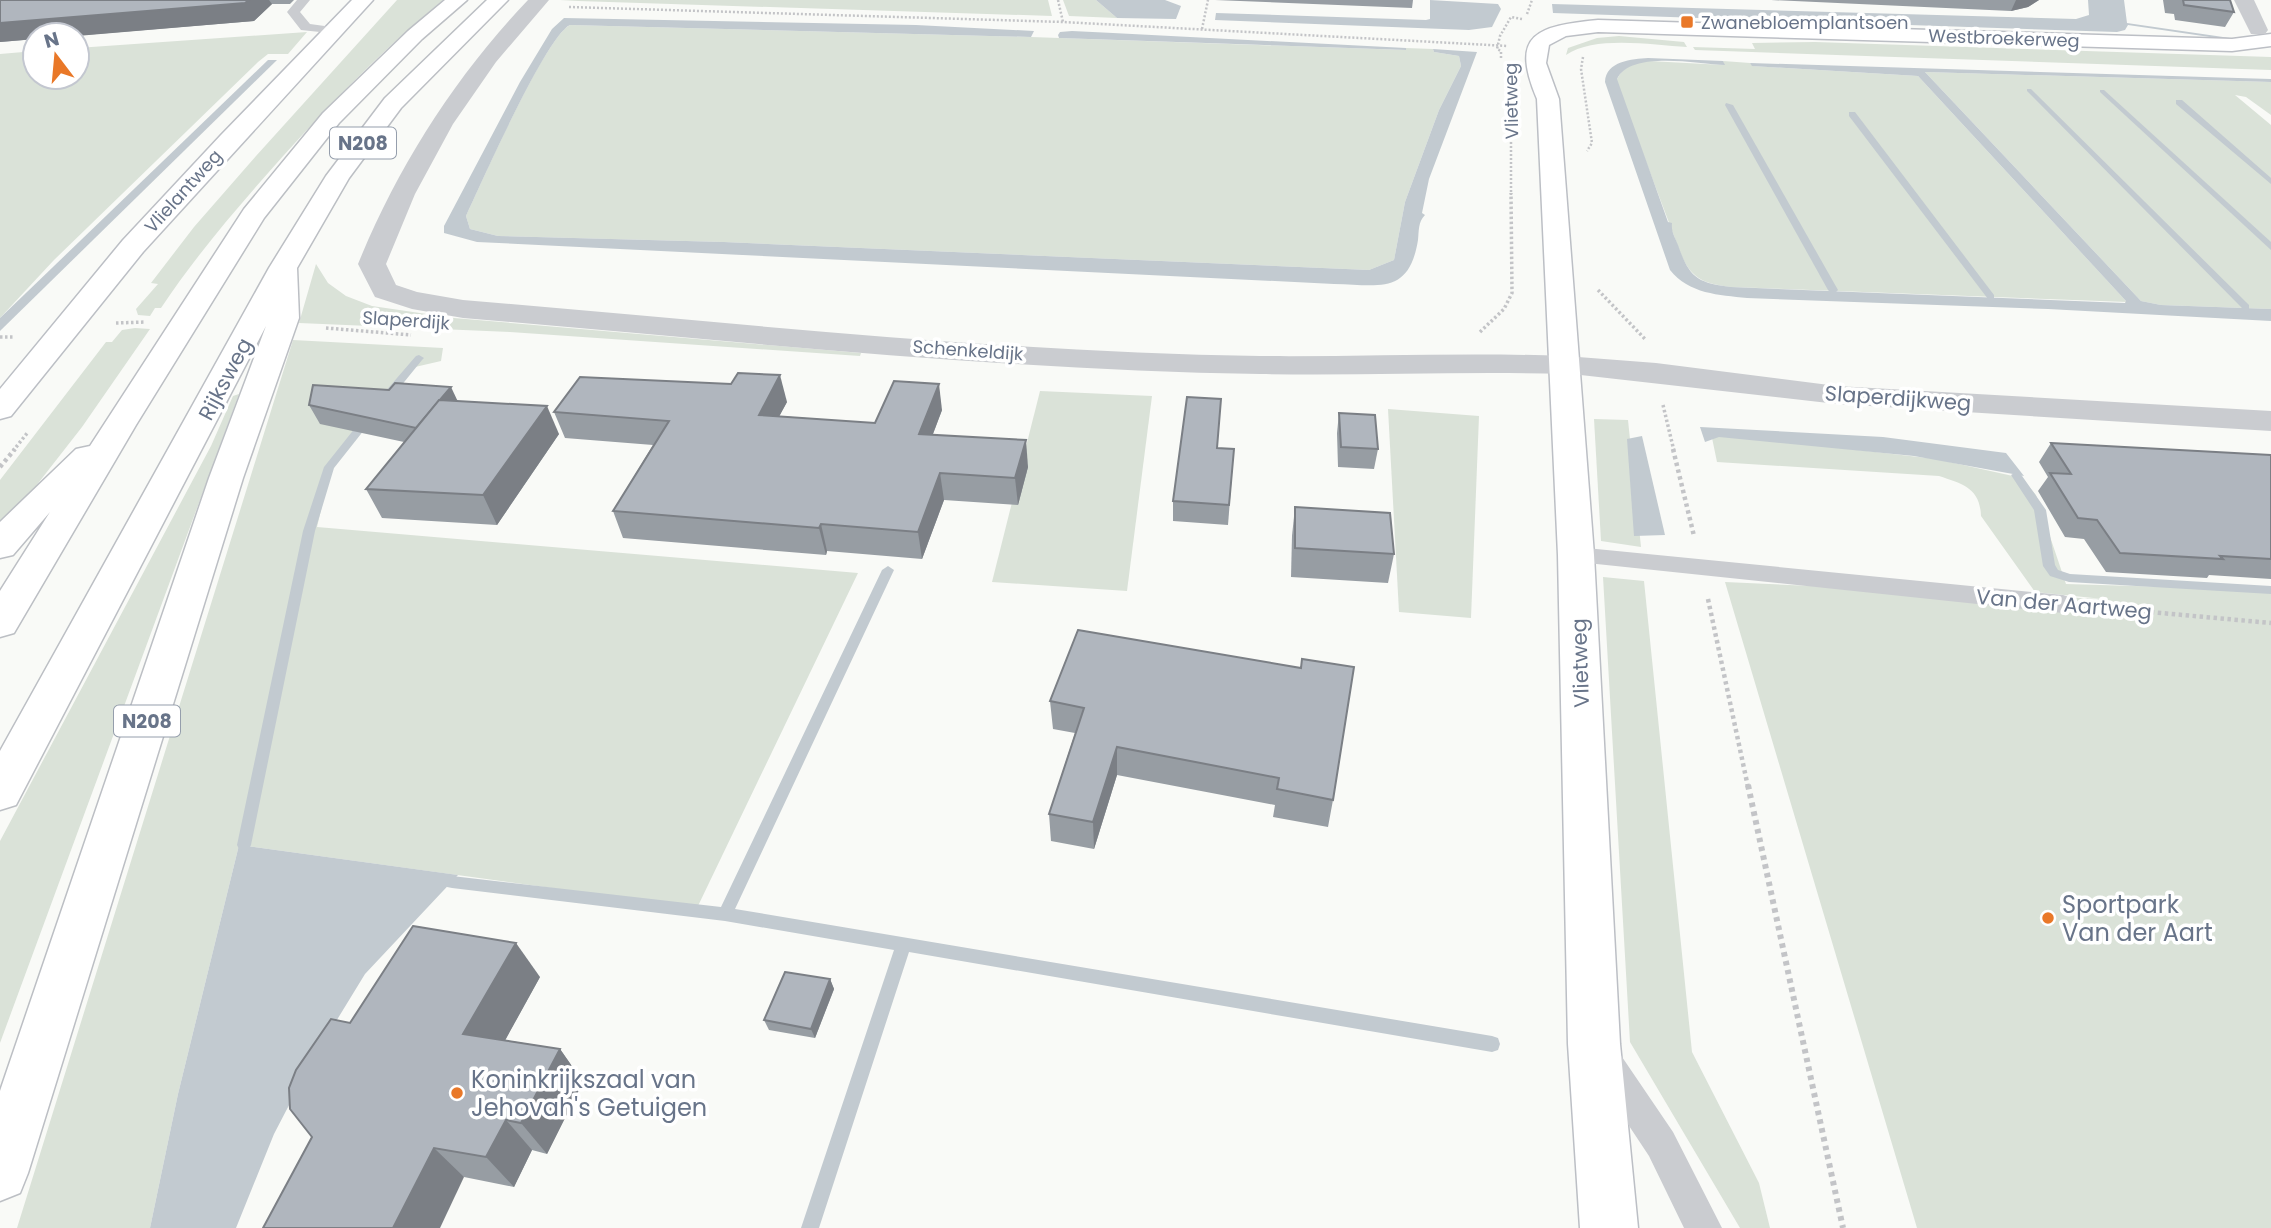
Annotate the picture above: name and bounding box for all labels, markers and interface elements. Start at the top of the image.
place label: Zwanebloemplantsoen [1701,10,1909,35]
marker: Zwanebloemplantsoen [1679,14,1695,30]
north arrow [21,21,91,91]
street label: Westbroekerweg [1928,23,2080,53]
text: N [41,25,62,55]
street label: Vlietweg [1498,62,1524,140]
road number: N208 [330,127,396,158]
street label: Vlielantweg [139,144,227,238]
street label: Slaperdijk [361,304,451,336]
street label: Rijksweg [191,333,259,425]
street label: Schenkeldijk [912,334,1025,366]
street label: Slaperdijkweg [1824,378,1972,418]
street label: Van der Aartweg [1975,582,2153,626]
street label: Vlietweg [1564,618,1596,708]
road number: N208 [114,706,180,736]
place label: Sportpark Van der Aart [2062,888,2213,949]
marker: Sportpark Van der Aart [2040,910,2056,926]
place label: Koninkrijkszaal van Jehovah's Getuigen [471,1063,707,1124]
marker: Koninkrijkszaal van Jehovah's Getuigen [449,1085,465,1101]

